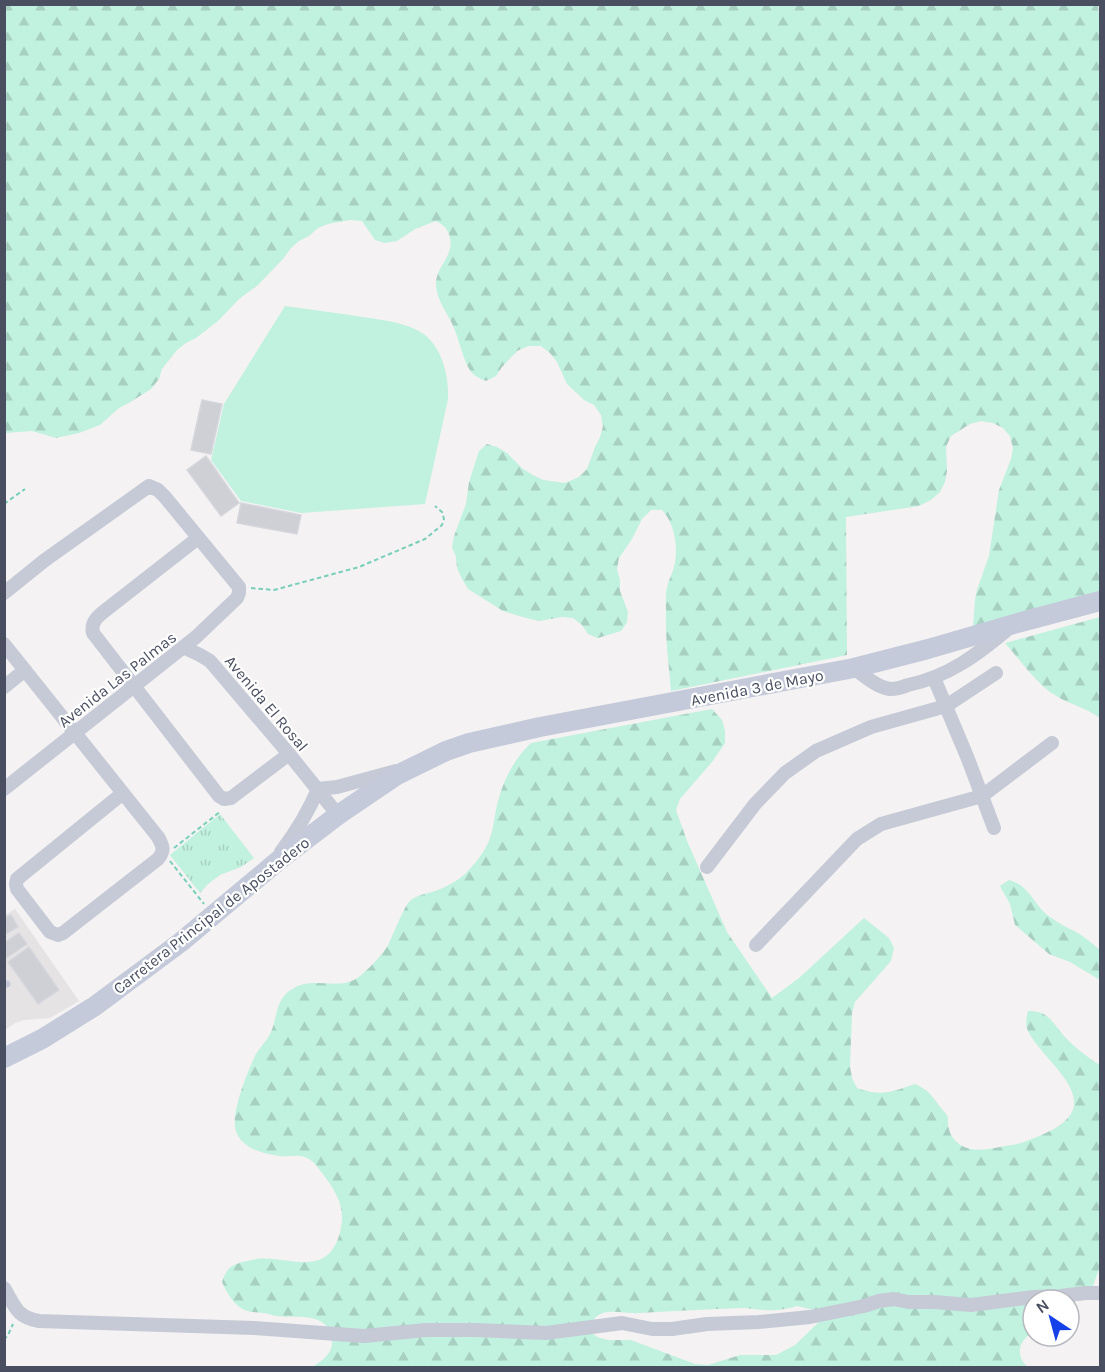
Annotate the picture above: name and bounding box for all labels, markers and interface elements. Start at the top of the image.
street label: Avenida Las Palmas [55,627,180,731]
street label: Avenida El Rosal [221,652,312,755]
street label: Avenida 3 de Mayo [689,665,825,710]
street label: Carretera Principal de Apostadero [109,833,313,998]
north arrow [1021,1288,1081,1348]
text: N [1032,1295,1053,1317]

